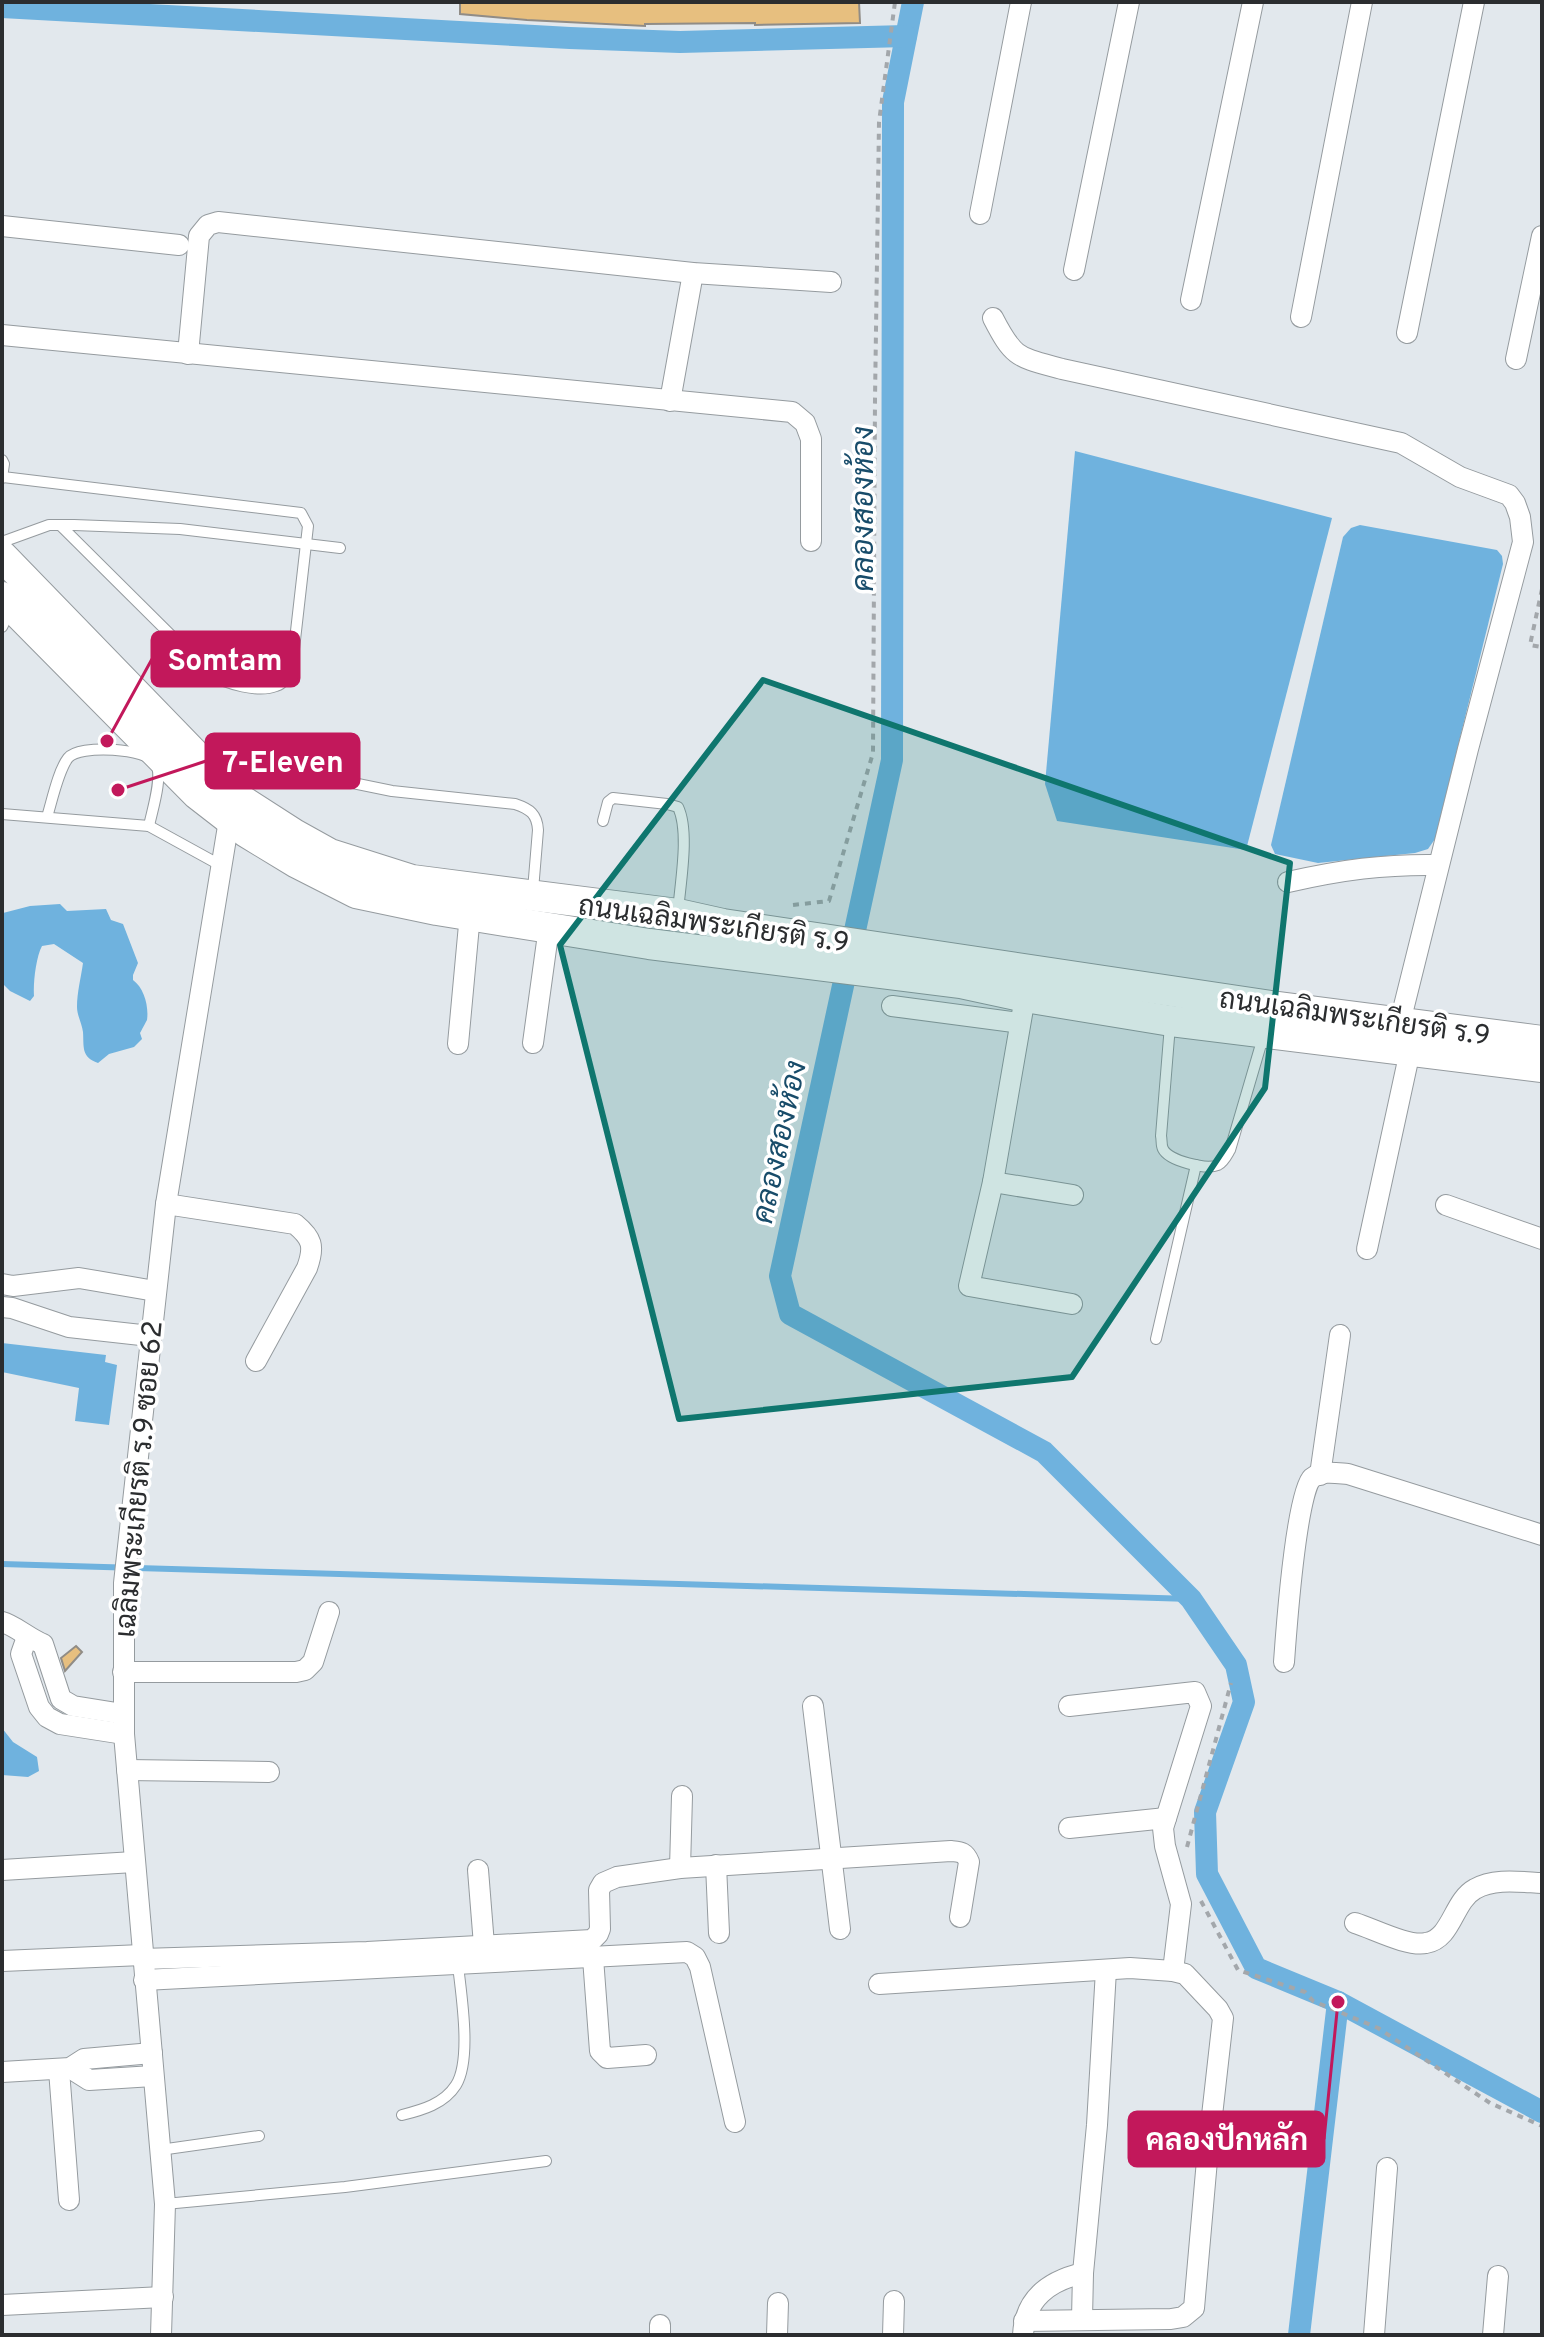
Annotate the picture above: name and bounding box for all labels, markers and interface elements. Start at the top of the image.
water label: คลองสองห้อง [843,426,884,592]
callout: Somtam [152,632,299,686]
text: Somtam [167,644,283,681]
callout: 7-Eleven [206,734,359,788]
text: 7-Eleven [222,746,344,783]
street label: ถนนเฉลิมพระเกียรติ ร.9 [576,886,852,963]
street label: ถนนเฉลิมพระเกียรติ ร.9 [1217,979,1493,1056]
water label: คลองสองห้อง [742,1057,817,1227]
street label: เฉลิมพระเกียรติ ร.9 ซอย 62 [106,1319,173,1639]
callout: คลองปักหลัก [1129,2112,1324,2166]
text: คลองปักหลัก [1146,2121,1308,2161]

